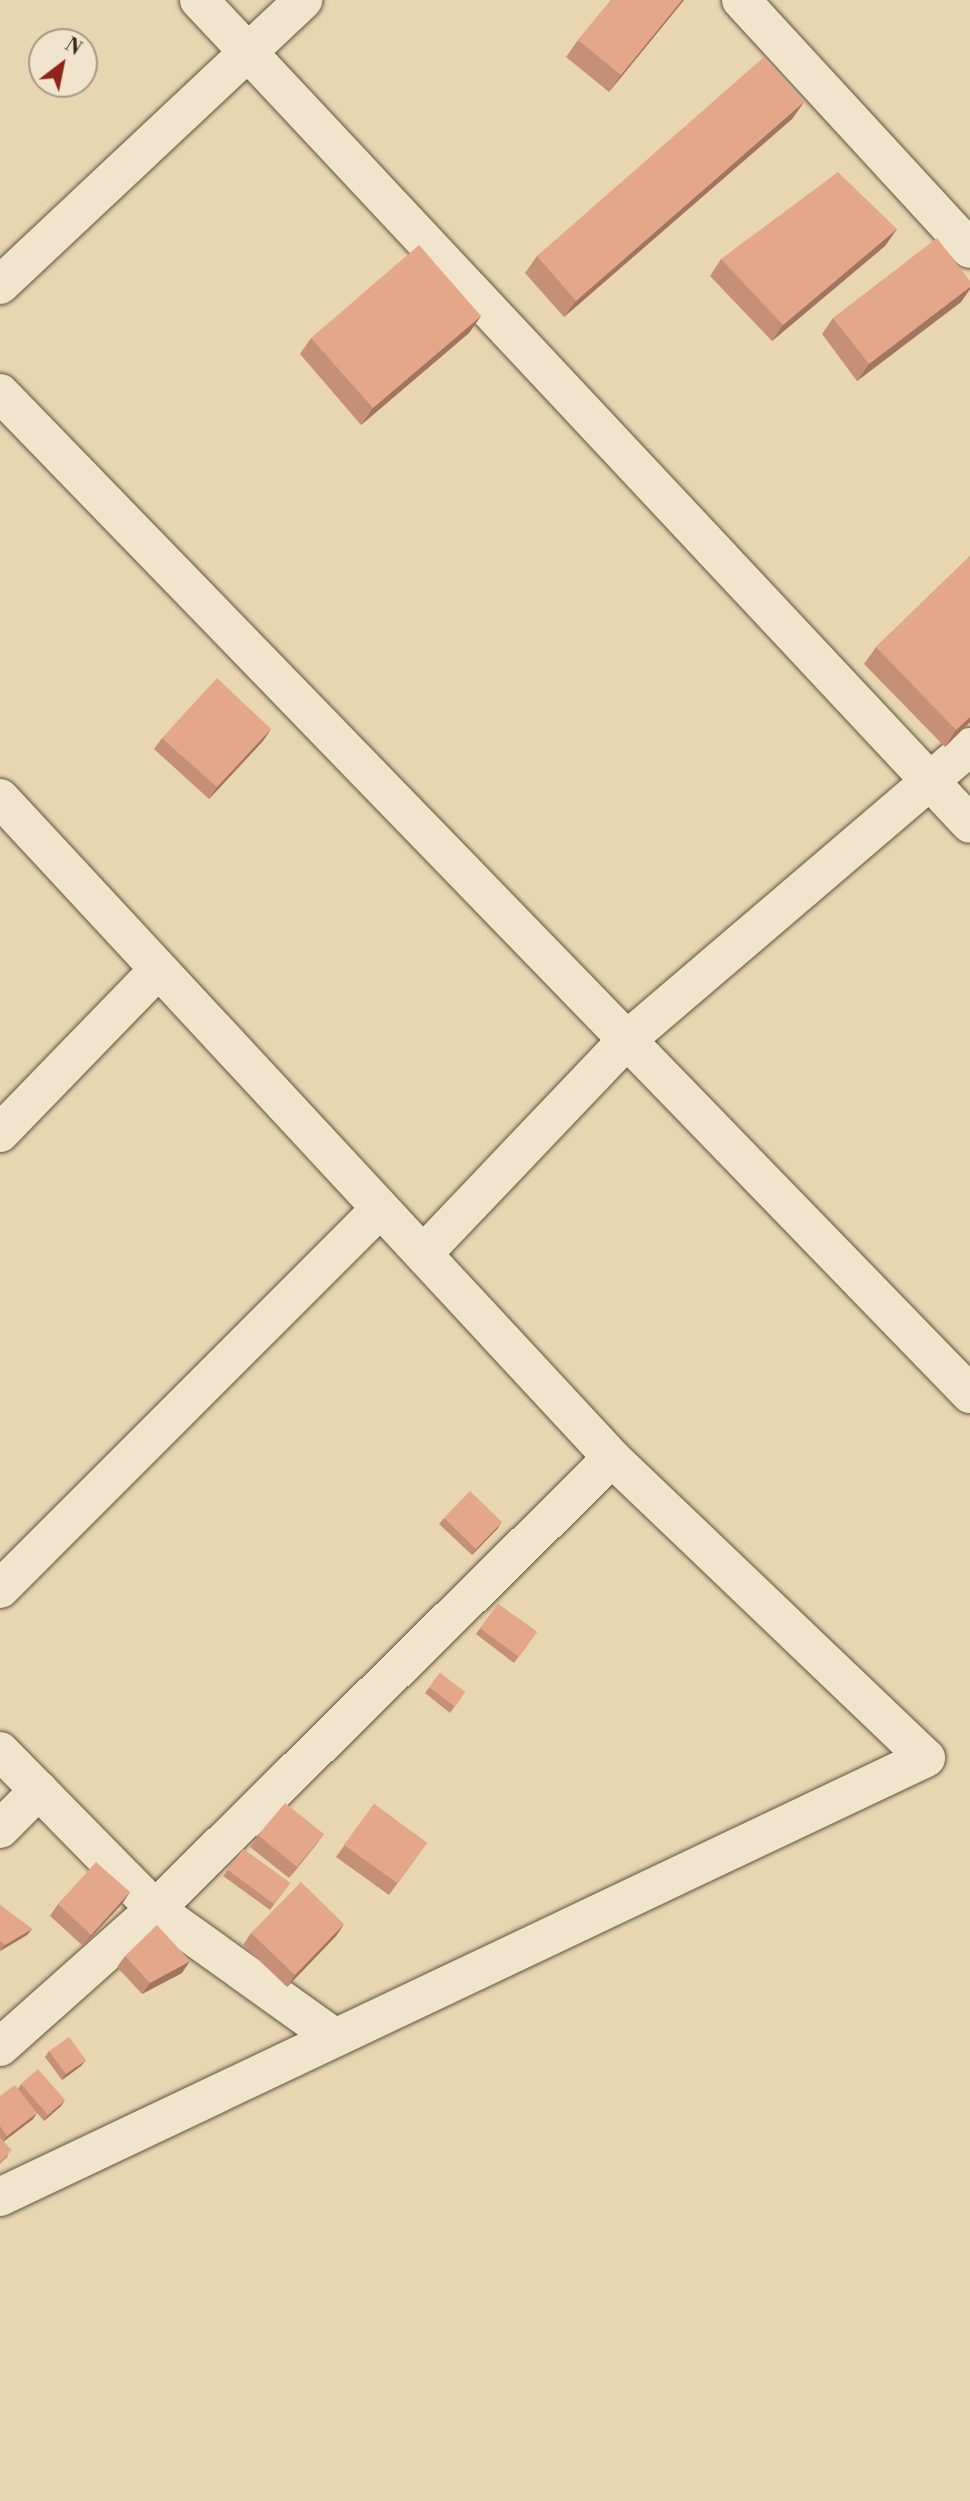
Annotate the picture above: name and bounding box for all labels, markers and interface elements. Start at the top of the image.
north arrow [28,28,98,98]
text: N [60,33,86,61]

